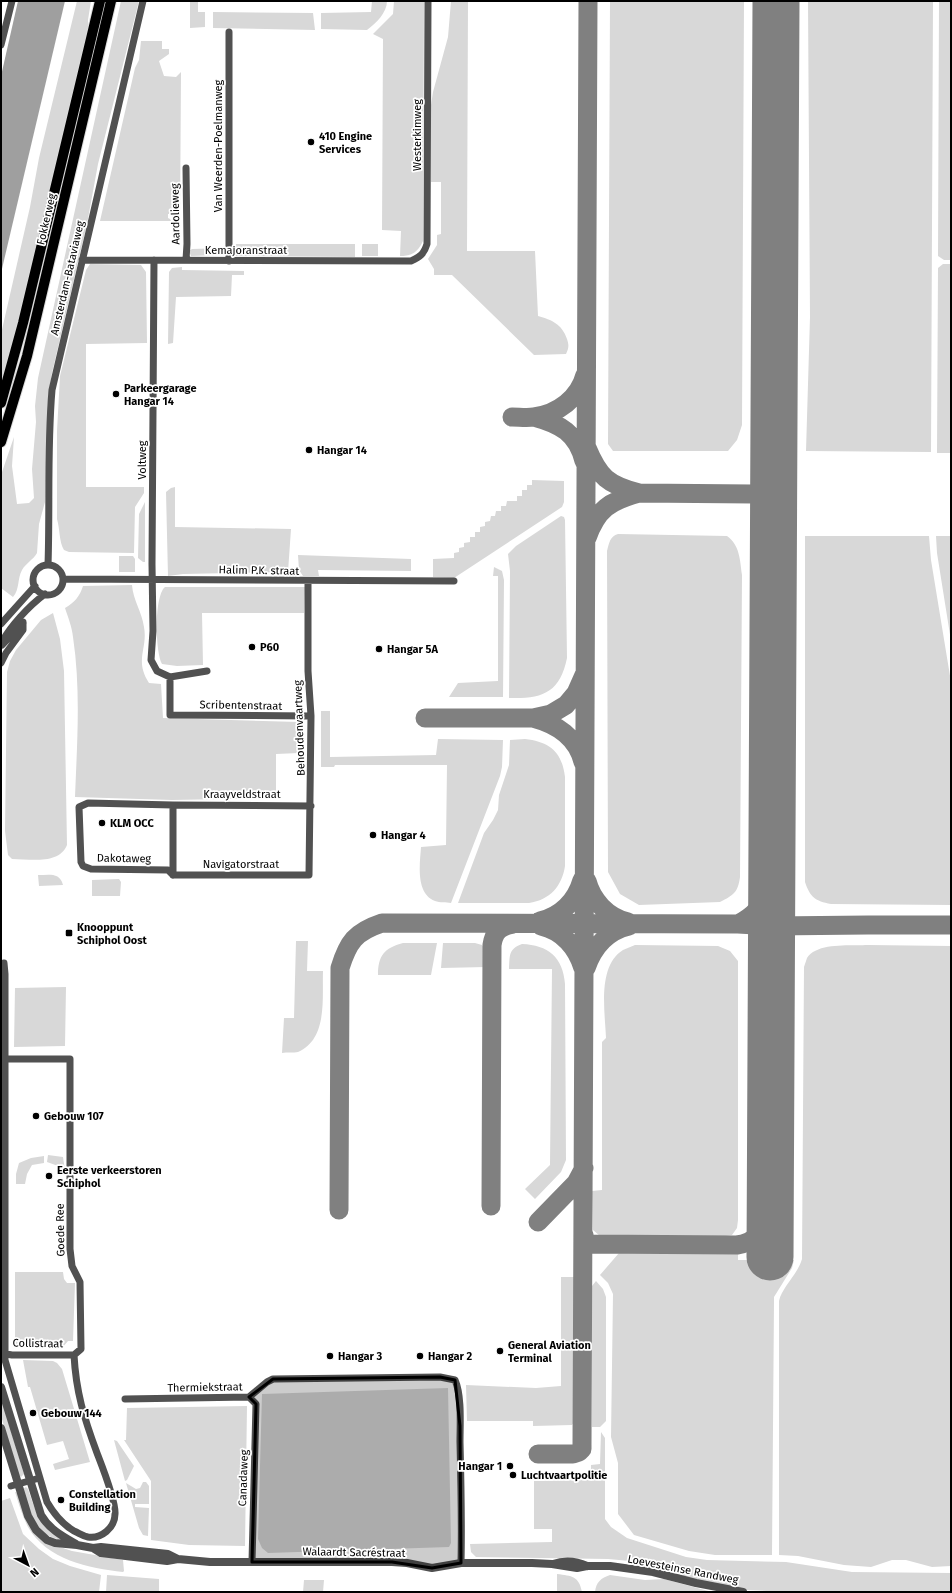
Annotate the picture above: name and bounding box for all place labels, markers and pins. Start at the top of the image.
place label: 410 Engine Services [319,130,372,156]
marker: 410 Engine Services [306,137,316,147]
place label: Parkeergarage Hangar 14 [124,382,197,408]
marker: Parkeergarage Hangar 14 [111,389,121,399]
place label: Hangar 14 [317,444,367,457]
marker: Hangar 14 [304,445,314,455]
place label: P60 [260,641,280,654]
marker: P60 [247,642,257,652]
place label: Hangar 5A [387,643,438,656]
marker: Hangar 5A [374,644,384,654]
place label: KLM OCC [110,817,154,830]
marker: KLM OCC [97,818,107,828]
place label: Hangar 4 [381,829,426,842]
marker: Hangar 4 [368,830,378,840]
place label: Knooppunt Schiphol Oost [77,921,148,947]
marker: Knooppunt Schiphol Oost [64,928,74,938]
place label: Gebouw 107 [44,1110,104,1123]
marker: Gebouw 107 [31,1111,41,1121]
place label: Eerste verkeerstoren Schiphol [57,1164,162,1190]
marker: Eerste verkeerstoren Schiphol [44,1171,54,1181]
place label: General Aviation Terminal [508,1339,591,1365]
marker: General Aviation Terminal [495,1346,505,1356]
place label: Hangar 3 [338,1350,383,1363]
place label: Hangar 2 [428,1350,473,1363]
marker: Hangar 3 [325,1351,335,1361]
marker: Hangar 2 [415,1351,425,1361]
place label: Gebouw 144 [41,1407,102,1420]
marker: Gebouw 144 [28,1408,38,1418]
place label: Hangar 1 [458,1460,502,1473]
marker: Hangar 1 [505,1461,515,1471]
place label: Luchtvaartpolitie [521,1469,607,1482]
marker: Luchtvaartpolitie [508,1470,518,1480]
place label: Constellation Building [69,1488,136,1514]
marker: Constellation Building [56,1495,66,1505]

